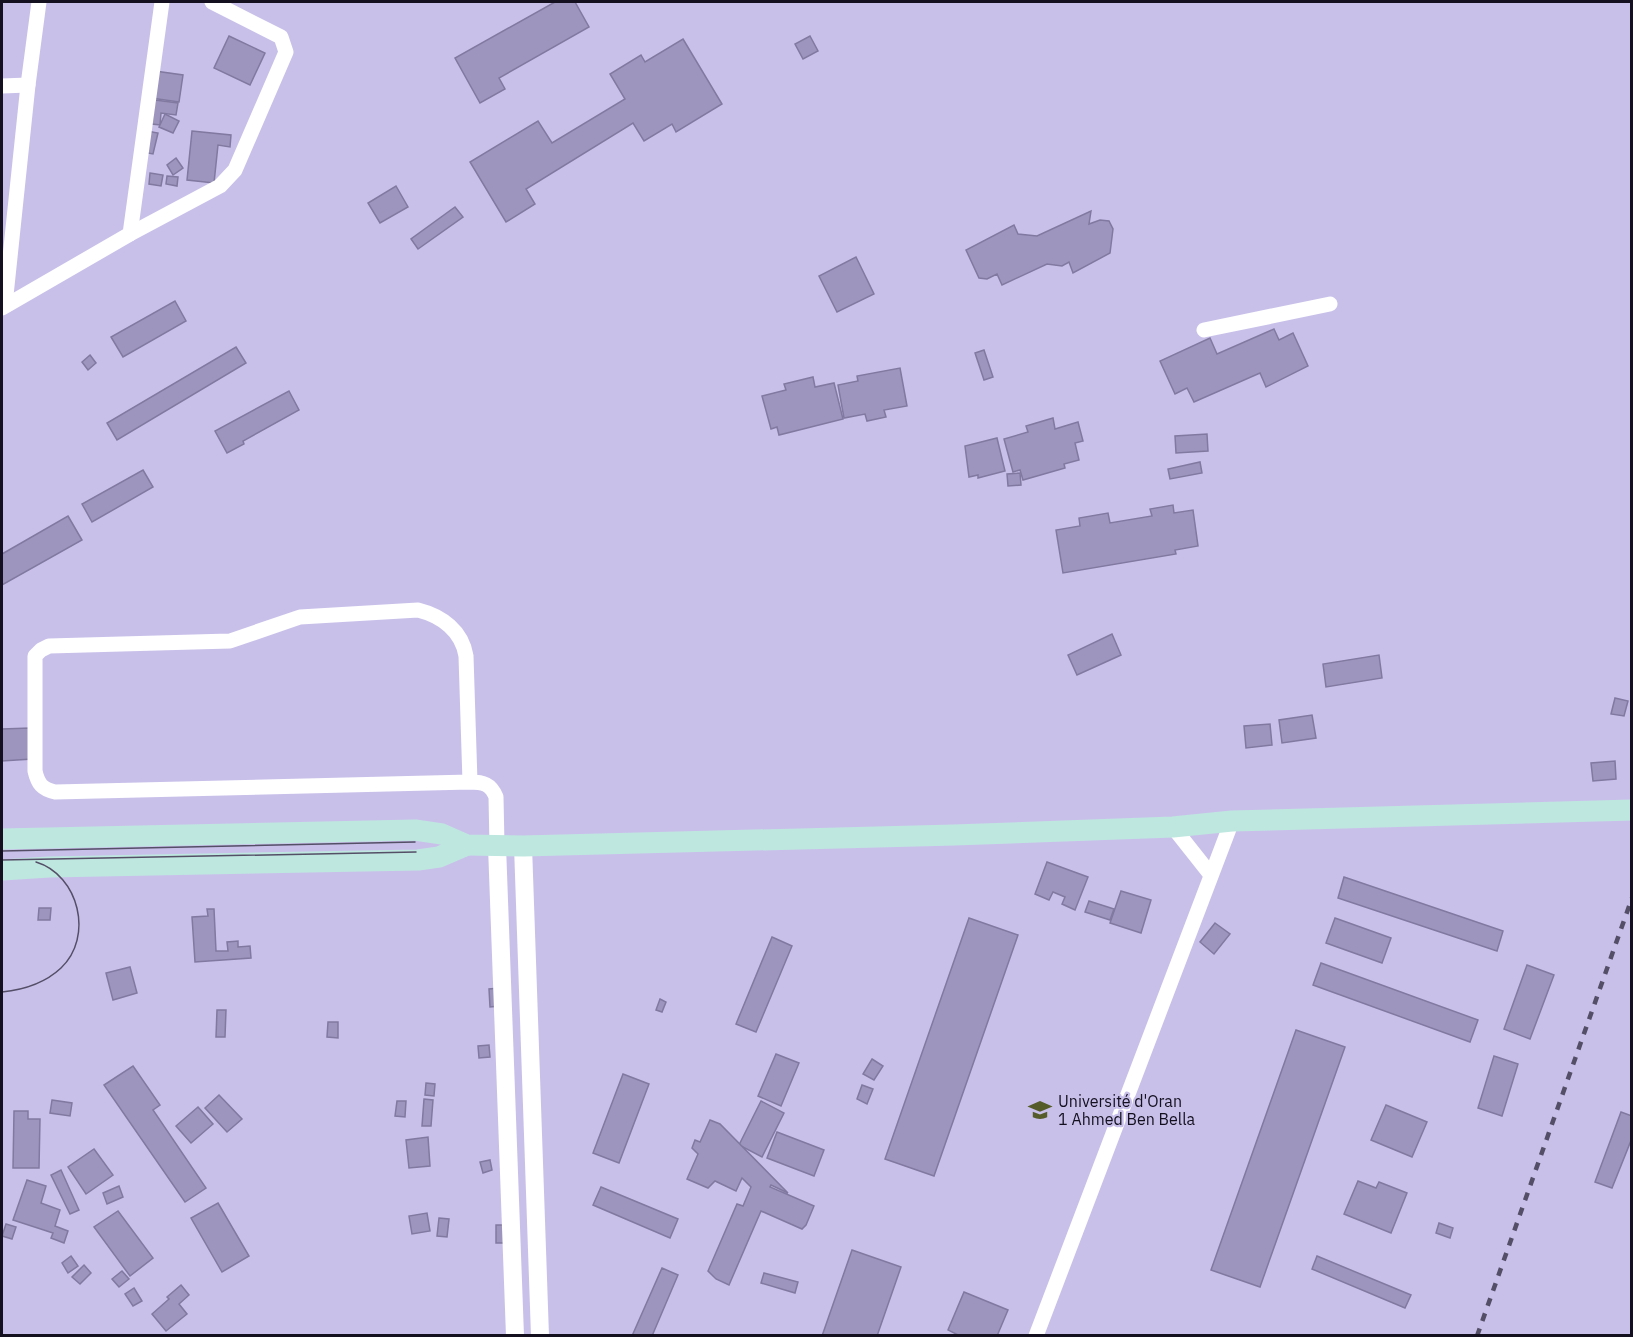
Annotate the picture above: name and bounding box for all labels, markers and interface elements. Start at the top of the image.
place label: Université d'Oran 1 Ahmed Ben Bella [1058,1091,1195,1129]
school or university icon: Université d'Oran 1 Ahmed Ben Bella [1027,1097,1053,1123]

